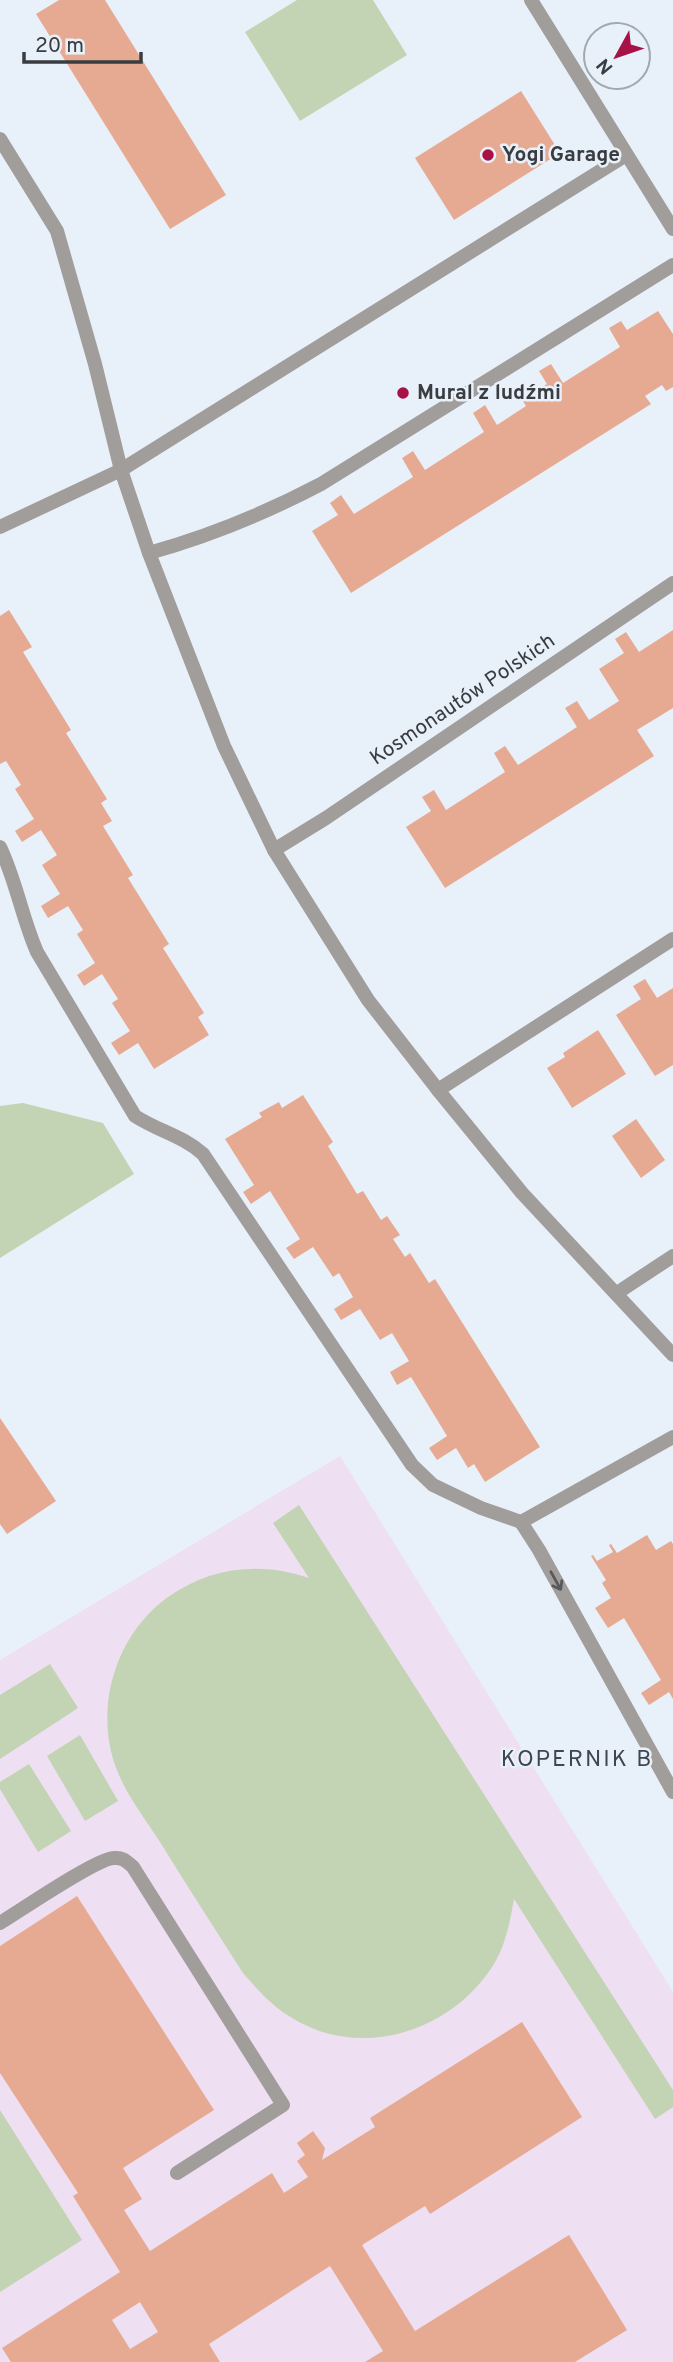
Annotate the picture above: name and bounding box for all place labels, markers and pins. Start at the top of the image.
place label: Yogi Garage [502,142,620,169]
marker: Yogi Garage [480,147,496,163]
place label: Mural z ludźmi [417,380,561,407]
marker: Mural z ludźmi [395,385,411,401]

